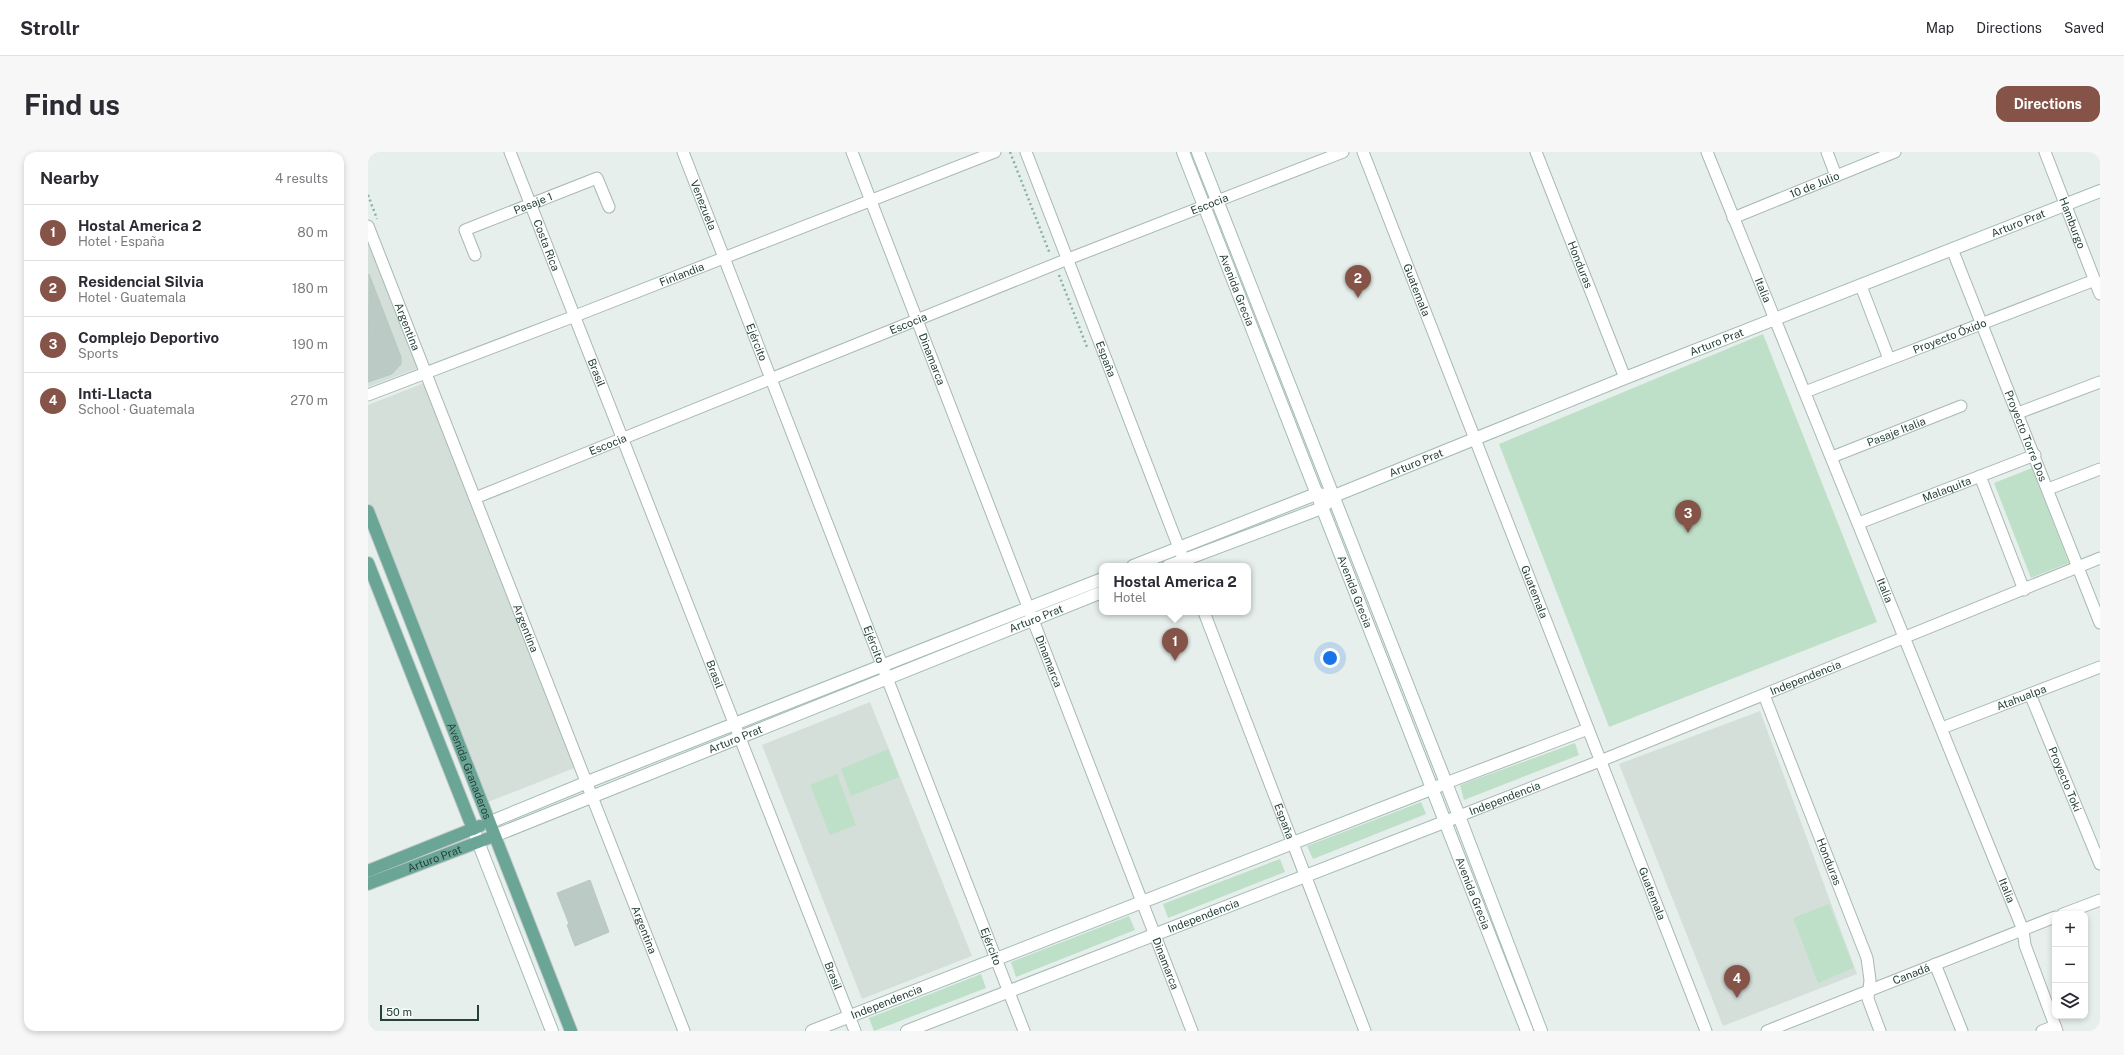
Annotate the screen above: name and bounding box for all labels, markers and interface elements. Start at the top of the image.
text: Strollr [20,17,79,39]
text: Map [1926,20,1954,36]
text: Directions [1976,20,2042,36]
text: Saved [2064,20,2104,36]
button: Directions [1996,86,2100,122]
text: Find us [24,88,120,121]
text: Nearby [40,168,99,188]
street label: 10 de Julio [1788,169,1841,200]
text: 4 results [275,171,328,186]
street label: Venezuela [688,178,719,232]
street label: Pasaje 1 [512,190,554,216]
street label: Escocia [1189,191,1230,217]
street label: Hamburgo [2057,196,2088,250]
street label: Arturo Prat [1989,207,2047,239]
text: Hostal America 2 [78,217,202,234]
street label: Costa Rica [531,218,562,273]
text: 1 [50,225,56,240]
text: 80 m [297,225,328,240]
text: Hotel · España [78,234,164,249]
street label: Honduras [1566,239,1595,290]
street label: Avenida Grecia [1217,252,1256,328]
street label: Finlandia [658,260,706,288]
street label: Guatemala [1401,262,1433,318]
pin: 2 [1345,265,1371,298]
text: Residencial Silvia [78,273,204,290]
street label: Italia [1753,276,1773,304]
text: 2 [49,281,57,296]
text: 180 m [292,281,328,296]
text: Hotel · Guatemala [78,290,186,305]
street label: Argentina [393,301,422,352]
street label: Escocia [888,311,929,336]
street label: Proyecto Óxido [1911,317,1988,356]
street label: Ejército [744,322,769,363]
street label: Arturo Prat [1688,326,1745,358]
text: Complejo Deportivo [78,329,219,346]
street label: Dinamarca [917,331,948,387]
text: 3 [49,337,57,352]
text: 190 m [292,337,328,352]
street label: España [1094,340,1118,379]
text: Sports [78,346,118,361]
street label: Brasil [586,357,608,388]
text: Inti-Llacta [78,385,152,402]
street label: Proyecto Torre Dos [2003,389,2050,484]
text: 4 [49,393,57,408]
text: 270 m [290,393,328,408]
text: School · Guatemala [78,402,195,417]
street label: Pasaje Italia [1865,415,1927,449]
street label: Escocia [587,432,628,457]
street label: Arturo Prat [1387,446,1445,479]
street label: Malaquita [1921,474,1973,504]
pin: 3 [1675,500,1701,533]
street label: Avenida Grecia [1335,554,1375,629]
popup [1099,563,1251,615]
street label: Guatemala [1519,564,1550,620]
text: Hostal America 2 [1113,573,1237,590]
street label: Italia [1875,576,1895,604]
text: Hotel [1113,590,1146,605]
street label: Argentina [511,602,541,654]
street label: Arturo Prat [1007,602,1065,635]
street label: Ejército [861,624,887,665]
pin: 1 [1162,628,1188,661]
street label: Dinamarca [1034,634,1064,689]
your location [1320,648,1340,668]
street label: Brasil [704,658,726,690]
street label: Independencia [1768,658,1843,697]
street label: Atahualpa [1995,682,2048,712]
street label: Avenida Granaderos [445,721,494,821]
street label: Arturo Prat [707,723,764,755]
street label: Proyecto Toki [2046,745,2084,813]
street label: Independencia [1467,779,1542,817]
street label: España [1272,802,1297,841]
street label: Honduras [1815,836,1844,887]
street label: Arturo Prat [406,843,463,874]
street label: Avenida Grecia [1454,855,1493,931]
street label: Guatemala [1637,865,1668,922]
street label: Italia [1997,876,2017,904]
street label: Independencia [1166,896,1241,935]
street label: Argentina [629,904,659,955]
map controls [2052,911,2088,1019]
button: + [2052,911,2088,947]
street label: Ejército [978,926,1004,967]
street label: Dinamarca [1150,936,1181,991]
button: − [2052,947,2088,983]
street label: Brasil [822,960,844,992]
street label: Canadá [1891,961,1931,987]
pin: 4 [1724,965,1750,998]
street label: Independencia [849,983,924,1021]
button: layers [2052,983,2088,1019]
scale bar [380,1003,479,1022]
text: 50 m [386,1006,412,1018]

